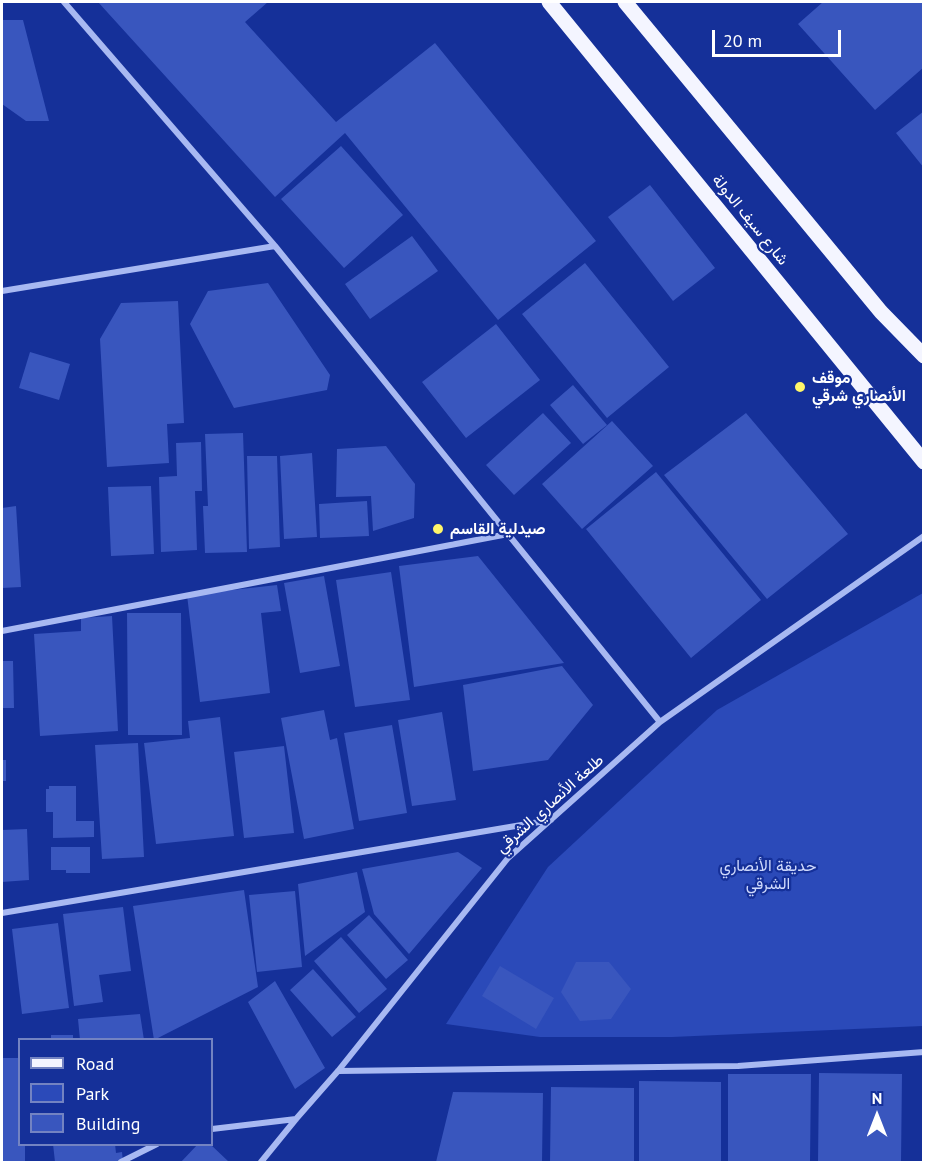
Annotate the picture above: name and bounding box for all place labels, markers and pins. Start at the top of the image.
place label: موقف الأنصاري شرقي [812,368,906,406]
marker: موقف الأنصاري شرقي [793,380,807,394]
place label: صيدلية القاسم [450,519,546,539]
marker: صيدلية القاسم [431,522,445,536]

